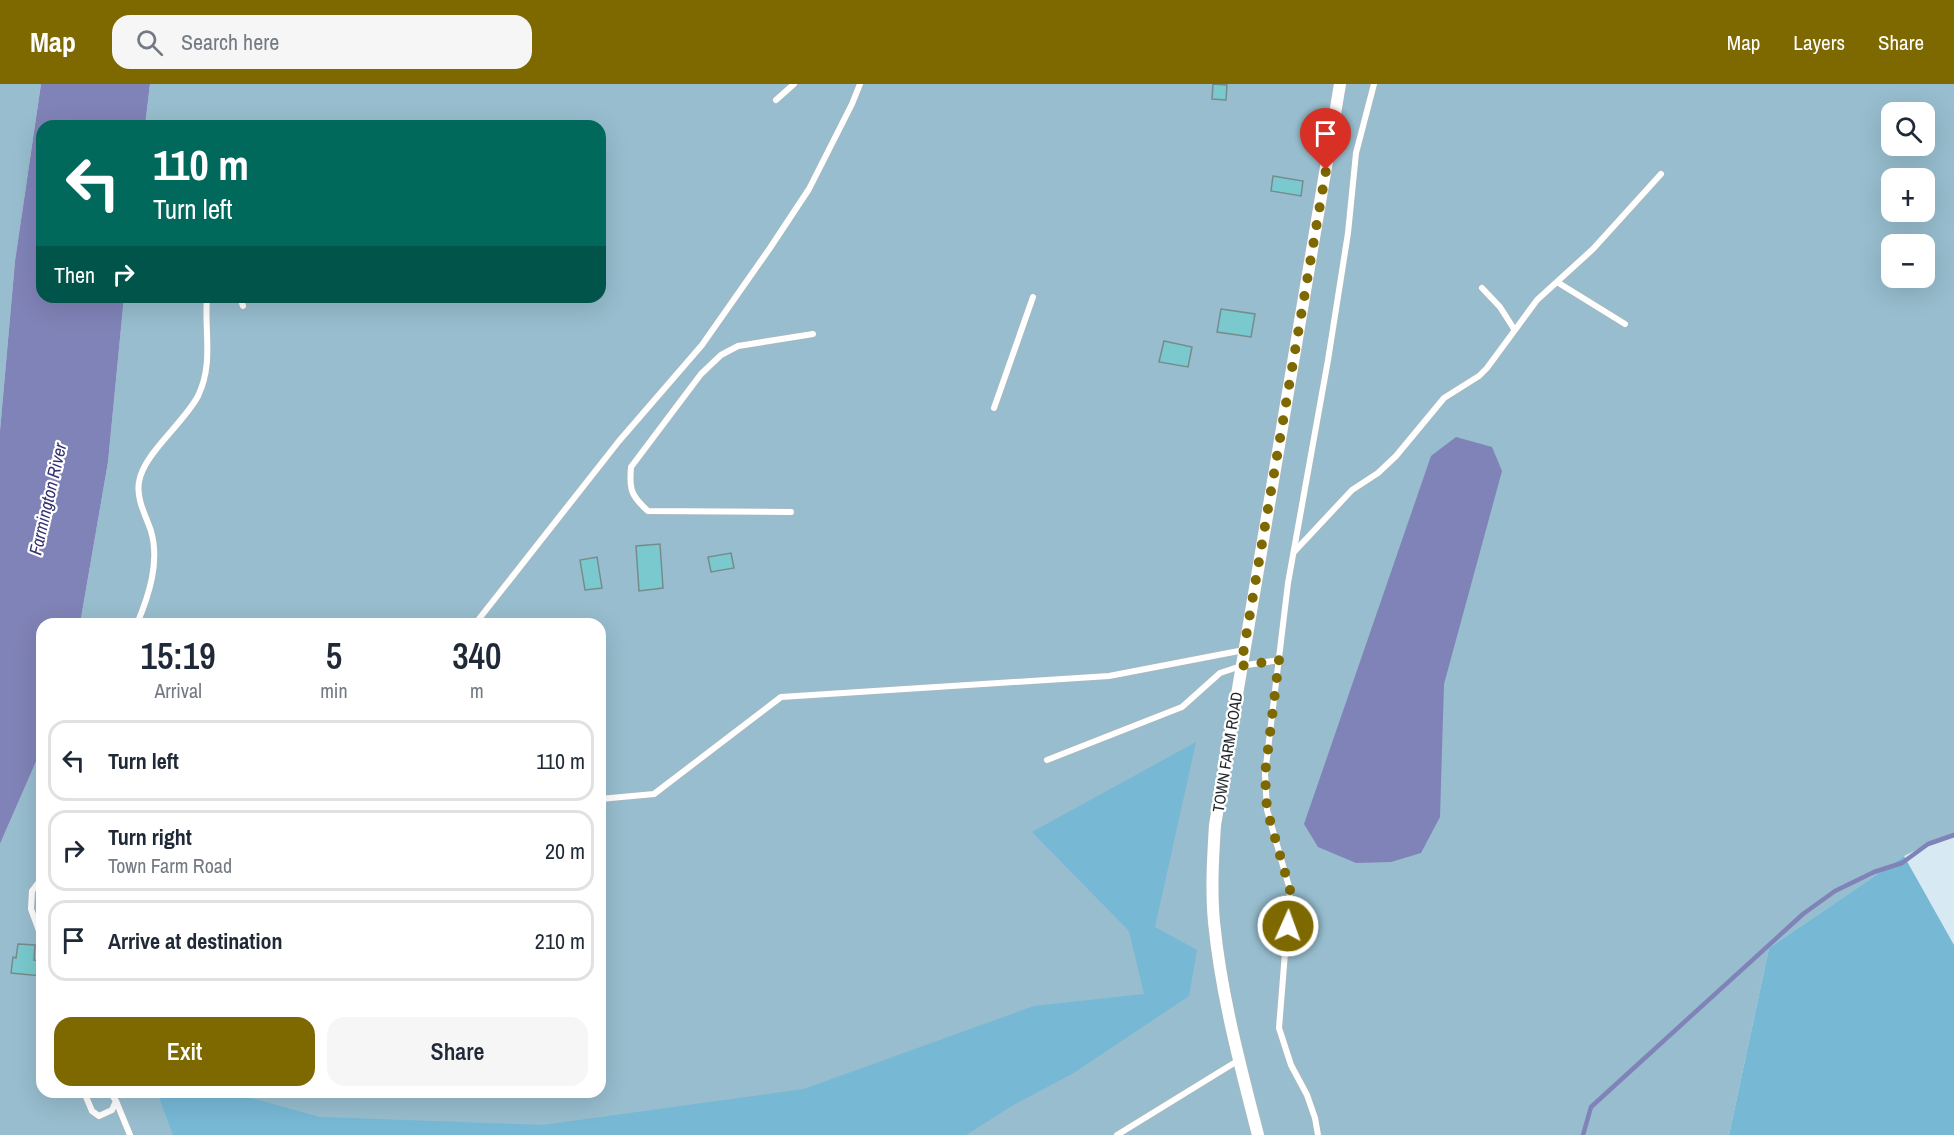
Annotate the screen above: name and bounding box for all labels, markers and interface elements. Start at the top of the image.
search box [112,15,532,69]
text: Map [30,23,76,61]
icon: search [133,26,166,59]
text: Search here [181,27,279,57]
text: Map [1727,28,1760,57]
text: Layers [1793,28,1845,57]
text: Share [1878,28,1924,57]
map controls [1881,102,1935,288]
button: search [1881,102,1935,156]
pin [1300,108,1351,170]
icon: arrive [1309,117,1342,150]
text: 110 m [153,137,249,193]
icon: left [54,144,132,222]
button: + [1881,168,1935,222]
text: Turn left [153,191,232,227]
button: − [1881,234,1935,288]
icon: right [107,258,140,291]
text: Then [54,260,95,290]
water label: Farmington River [22,439,73,557]
text: 15:19 [141,632,216,680]
text: 5 [326,632,342,680]
text: 340 [452,632,501,680]
text: Arrival [154,677,202,704]
text: min [320,677,348,704]
text: m [470,677,484,704]
street label: TOWN FARM ROAD [1207,690,1247,814]
icon: left [57,744,90,777]
text: Turn left [108,746,179,776]
text: 110 m [536,746,585,776]
text: Turn right [108,822,192,852]
icon: right [57,834,90,867]
text: 20 m [545,836,585,866]
text: Town Farm Road [108,852,232,879]
position arrow [1256,894,1320,958]
icon: arrive [57,924,90,957]
text: Arrive at destination [108,926,282,956]
text: 210 m [535,926,585,956]
button: Exit [54,1017,315,1086]
button: Share [327,1017,588,1086]

